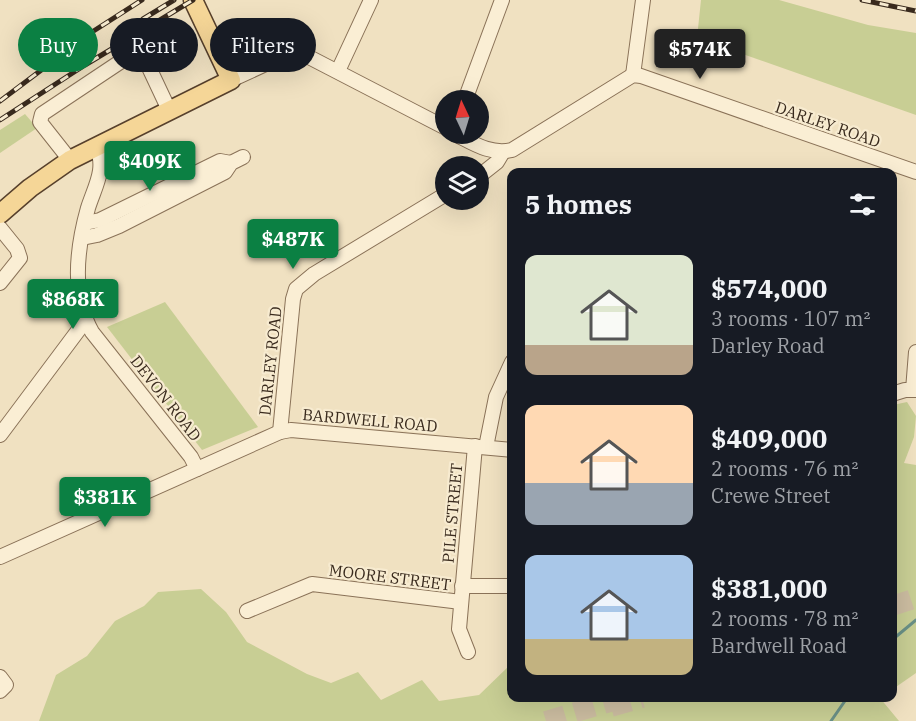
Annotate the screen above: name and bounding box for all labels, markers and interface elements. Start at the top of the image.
chip: Buy [18,18,98,72]
chip: Rent [110,18,198,72]
chip: Filters [210,18,316,72]
pin: $574K [658,29,742,80]
text: $574K [668,35,732,62]
north arrow [435,90,489,144]
map controls [435,90,489,210]
street label: DARLEY ROAD [773,97,883,151]
pin: $409K [108,141,192,192]
text: $409K [118,147,182,174]
button: layers [435,156,489,210]
text: 5 homes [525,187,632,221]
icon: filters [846,188,879,221]
pin: $487K [251,219,335,270]
text: $487K [261,225,325,252]
text: $574,000 [711,271,827,305]
pin: $868K [31,279,115,330]
icon: home [573,279,645,351]
text: $868K [41,285,105,312]
street label: DARLEY ROAD [254,305,286,417]
text: 3 rooms · 107 m² [711,305,870,332]
text: Darley Road [711,332,825,359]
street label: DEVON ROAD [126,351,206,445]
street label: BARDWELL ROAD [302,404,438,436]
text: $409,000 [711,421,827,455]
icon: home [573,429,645,501]
text: 2 rooms · 76 m² [711,455,858,482]
street label: PILE STREET [438,462,466,564]
pin: $381K [63,477,147,528]
text: Crewe Street [711,482,830,509]
text: $381K [73,483,137,510]
street label: MOORE STREET [328,560,452,594]
text: $381,000 [711,571,827,605]
icon: home [573,579,645,651]
text: 2 rooms · 78 m² [711,605,858,632]
text: Bardwell Road [711,632,847,659]

